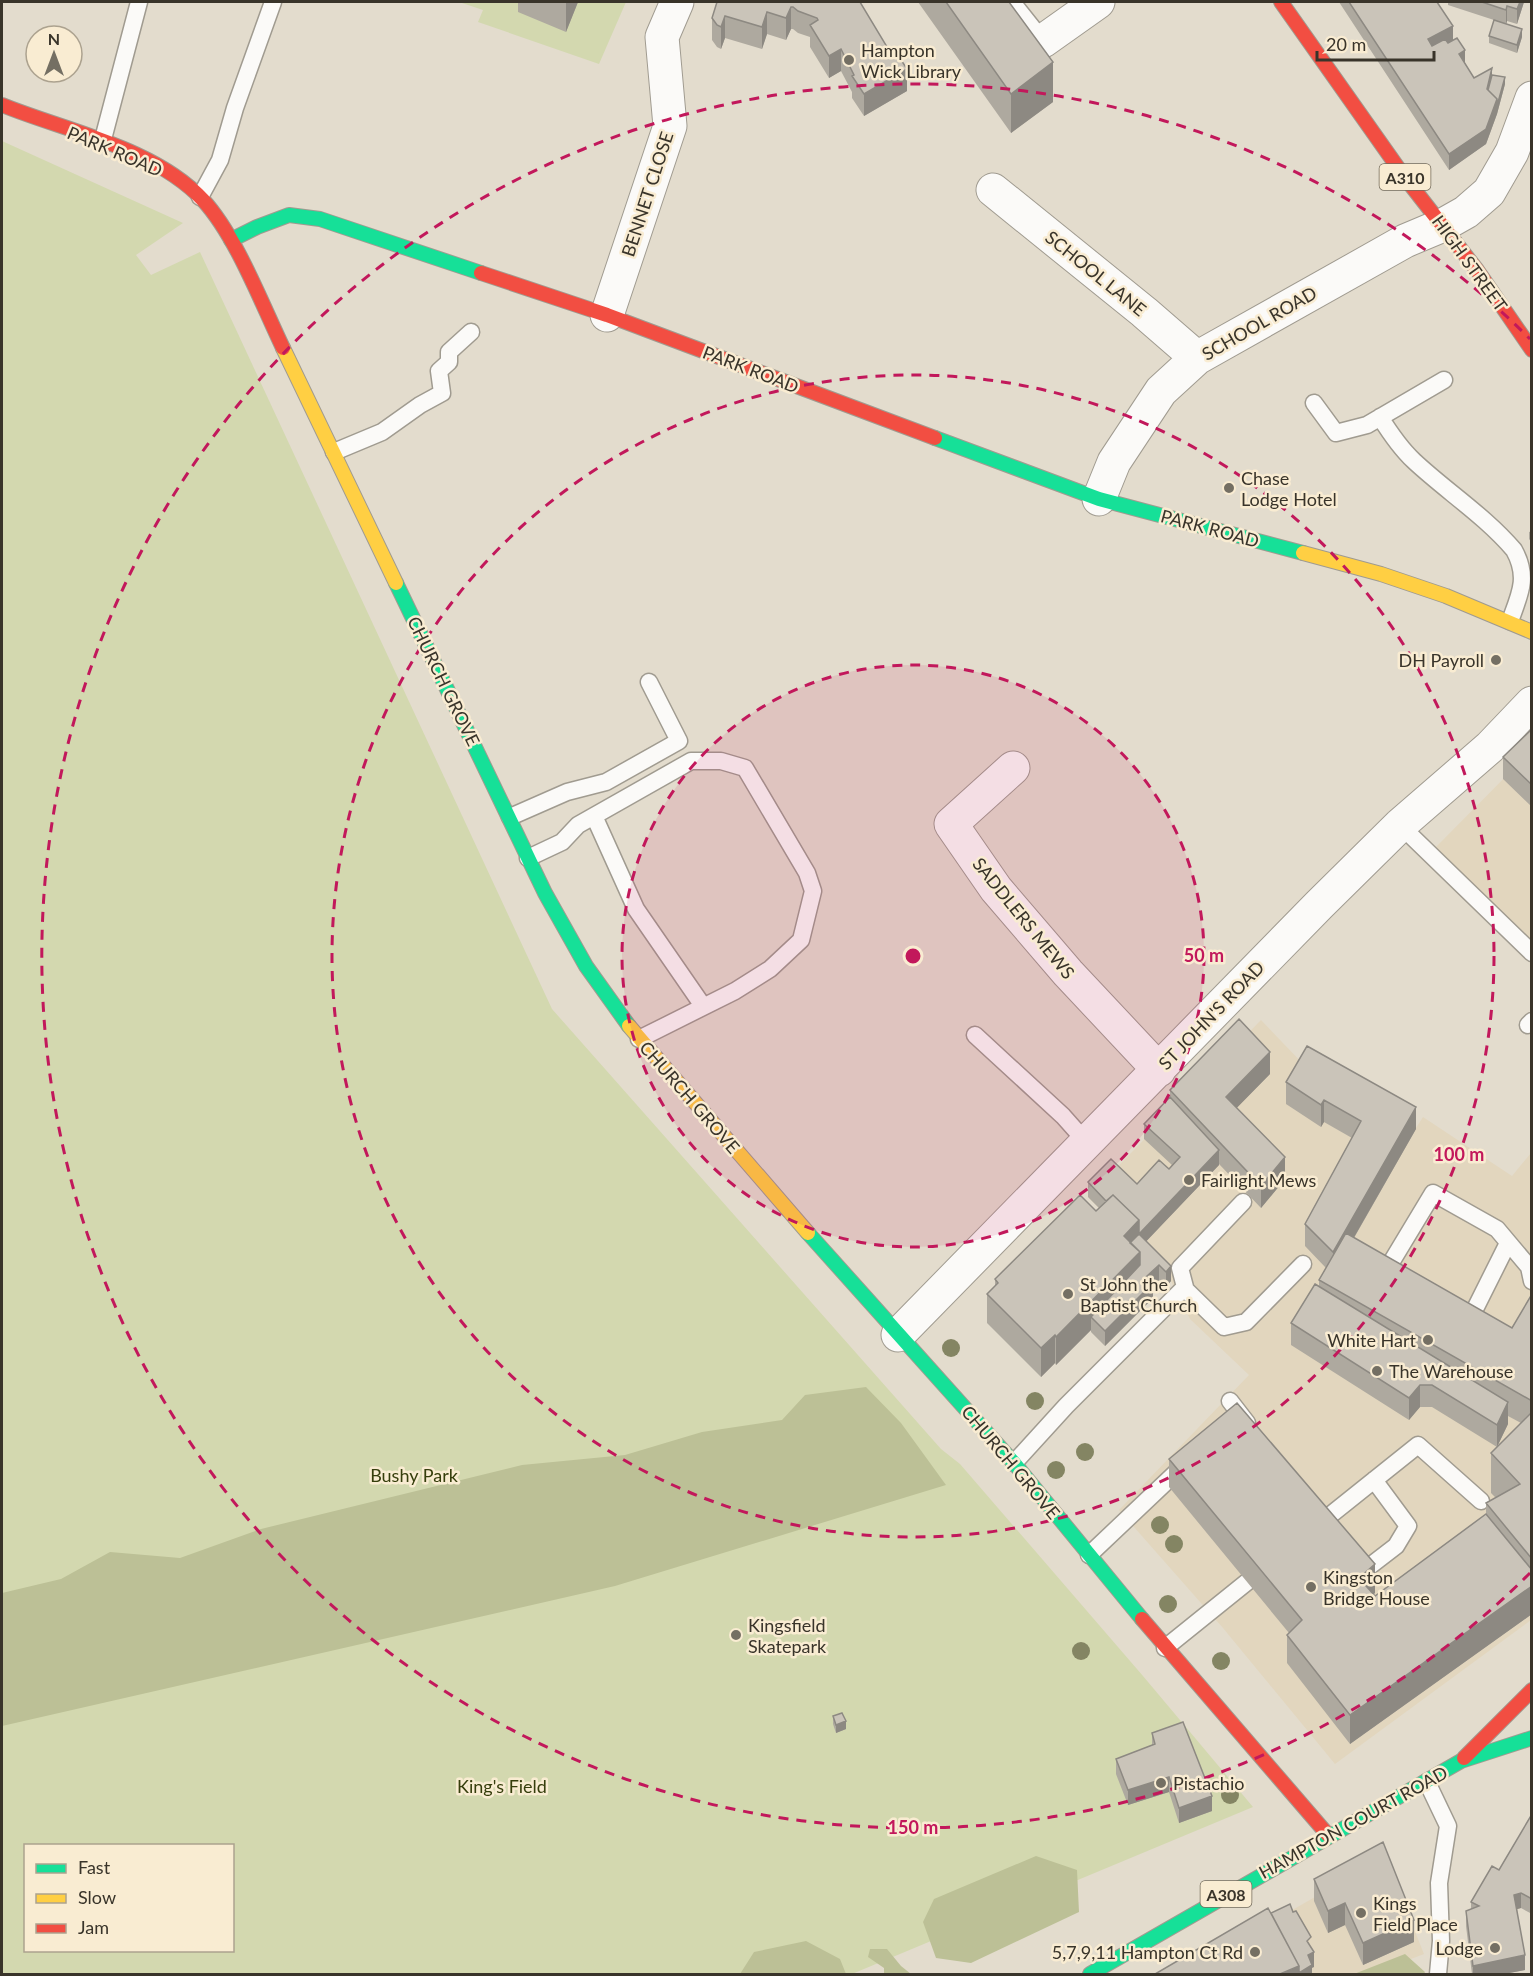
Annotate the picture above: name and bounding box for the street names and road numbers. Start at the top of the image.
street label: PARK ROAD [64,121,166,181]
street label: BENNET CLOSE [616,129,678,259]
road number: A310 [1380,164,1430,190]
street label: HIGH STREET [1428,211,1512,316]
street label: SCHOOL LANE [1041,226,1151,320]
street label: SCHOOL ROAD [1198,281,1320,365]
street label: PARK ROAD [700,341,802,397]
street label: PARK ROAD [1158,504,1262,552]
street label: CHURCH GROVE [403,613,485,749]
street label: SADDLERS MEWS [968,853,1080,983]
street label: ST JOHN'S ROAD [1154,956,1268,1074]
street label: CHURCH GROVE [635,1036,745,1158]
street label: CHURCH GROVE [957,1401,1065,1523]
street label: HAMPTON COURT ROAD [1255,1761,1451,1883]
road number: A308 [1200,1881,1252,1907]

